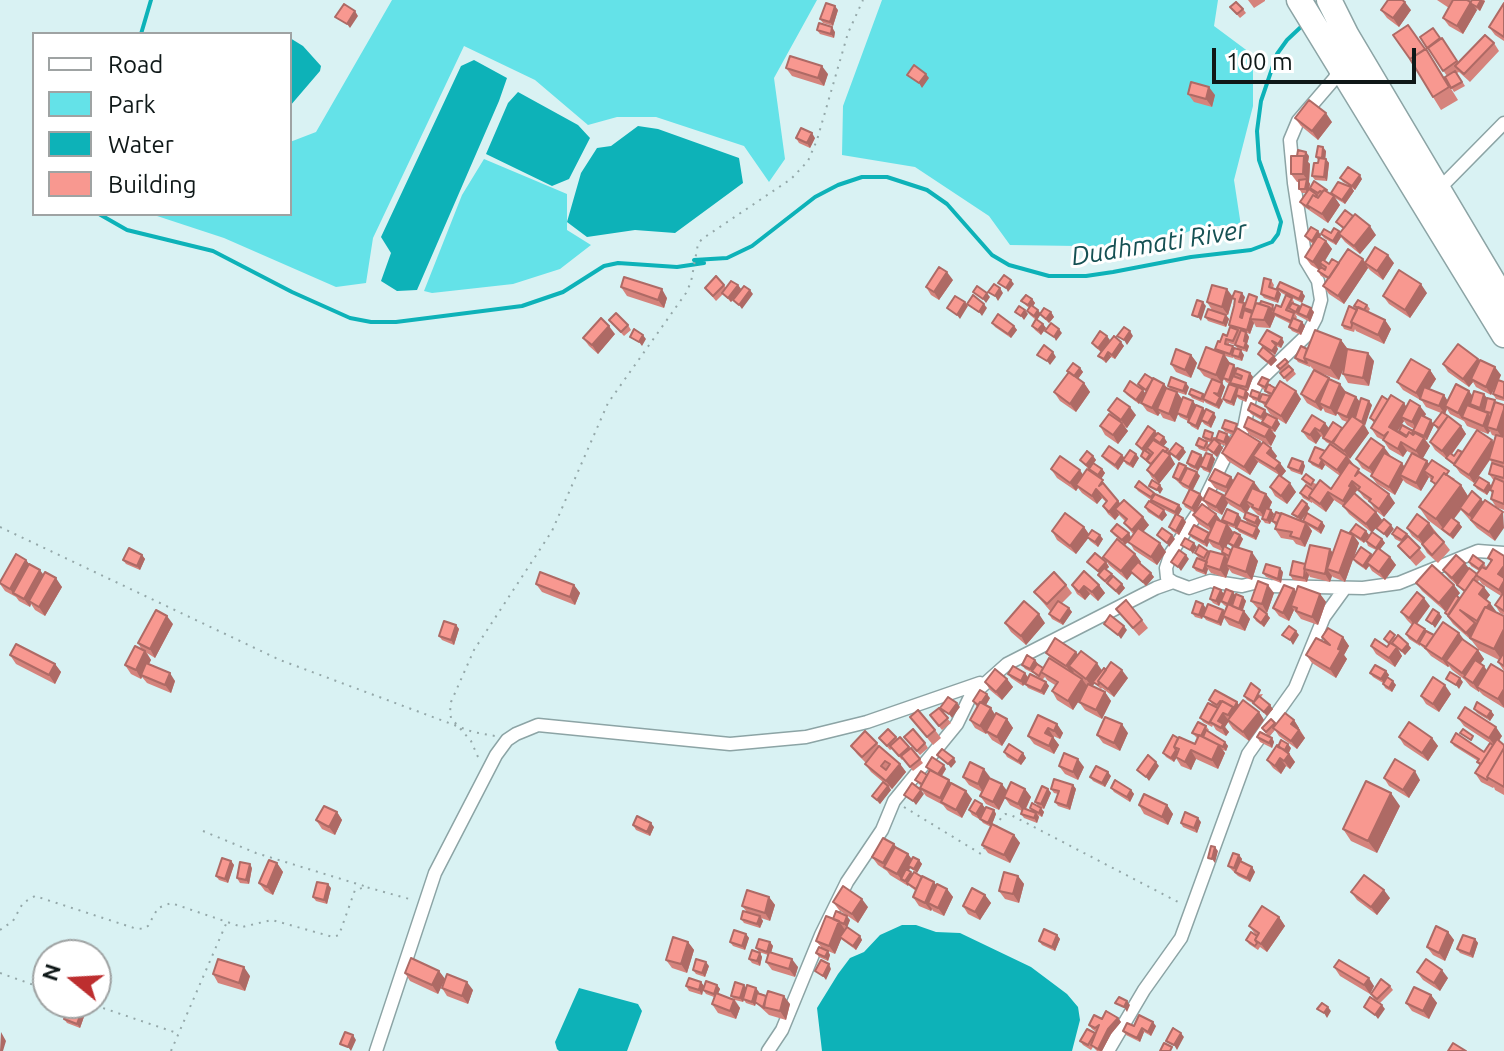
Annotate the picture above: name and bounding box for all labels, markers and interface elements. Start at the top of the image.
legend [32,32,292,216]
scale bar [1216,32,1420,82]
text: 100 m [1226,48,1293,75]
text: Road [108,51,163,78]
text: Park [108,91,156,118]
text: Water [108,131,174,158]
text: Building [108,171,196,198]
water label: Dudhmati River [1069,214,1249,272]
north arrow [32,939,112,1019]
text: N [36,960,65,984]

